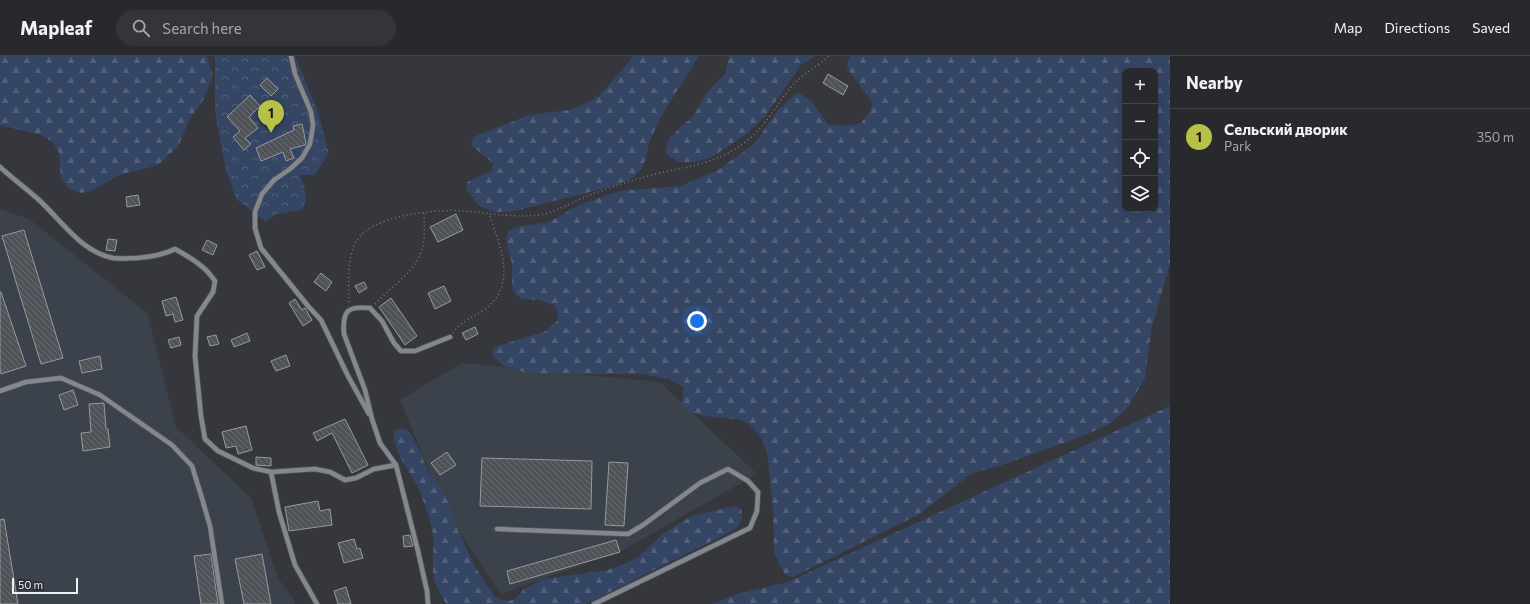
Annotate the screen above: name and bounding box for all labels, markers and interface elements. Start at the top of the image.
search box [116,10,396,46]
text: Mapleaf [20,16,92,39]
icon: search [130,17,152,39]
text: Search here [162,19,242,37]
text: Map [1334,19,1363,36]
text: Directions [1385,19,1450,36]
text: Saved [1472,19,1510,36]
map controls [1122,68,1158,212]
button: + [1122,68,1158,104]
text: Nearby [1186,72,1243,93]
pin: 1 [258,100,284,133]
button: − [1122,104,1158,140]
text: Сельский дворик [1224,120,1348,138]
text: 1 [1196,129,1202,145]
text: 350 m [1477,129,1514,145]
text: Park [1224,138,1251,154]
button: locate [1122,140,1158,176]
button: layers [1122,176,1158,212]
your location [687,311,707,331]
scale bar [12,576,78,595]
text: 50 m [18,578,43,591]

